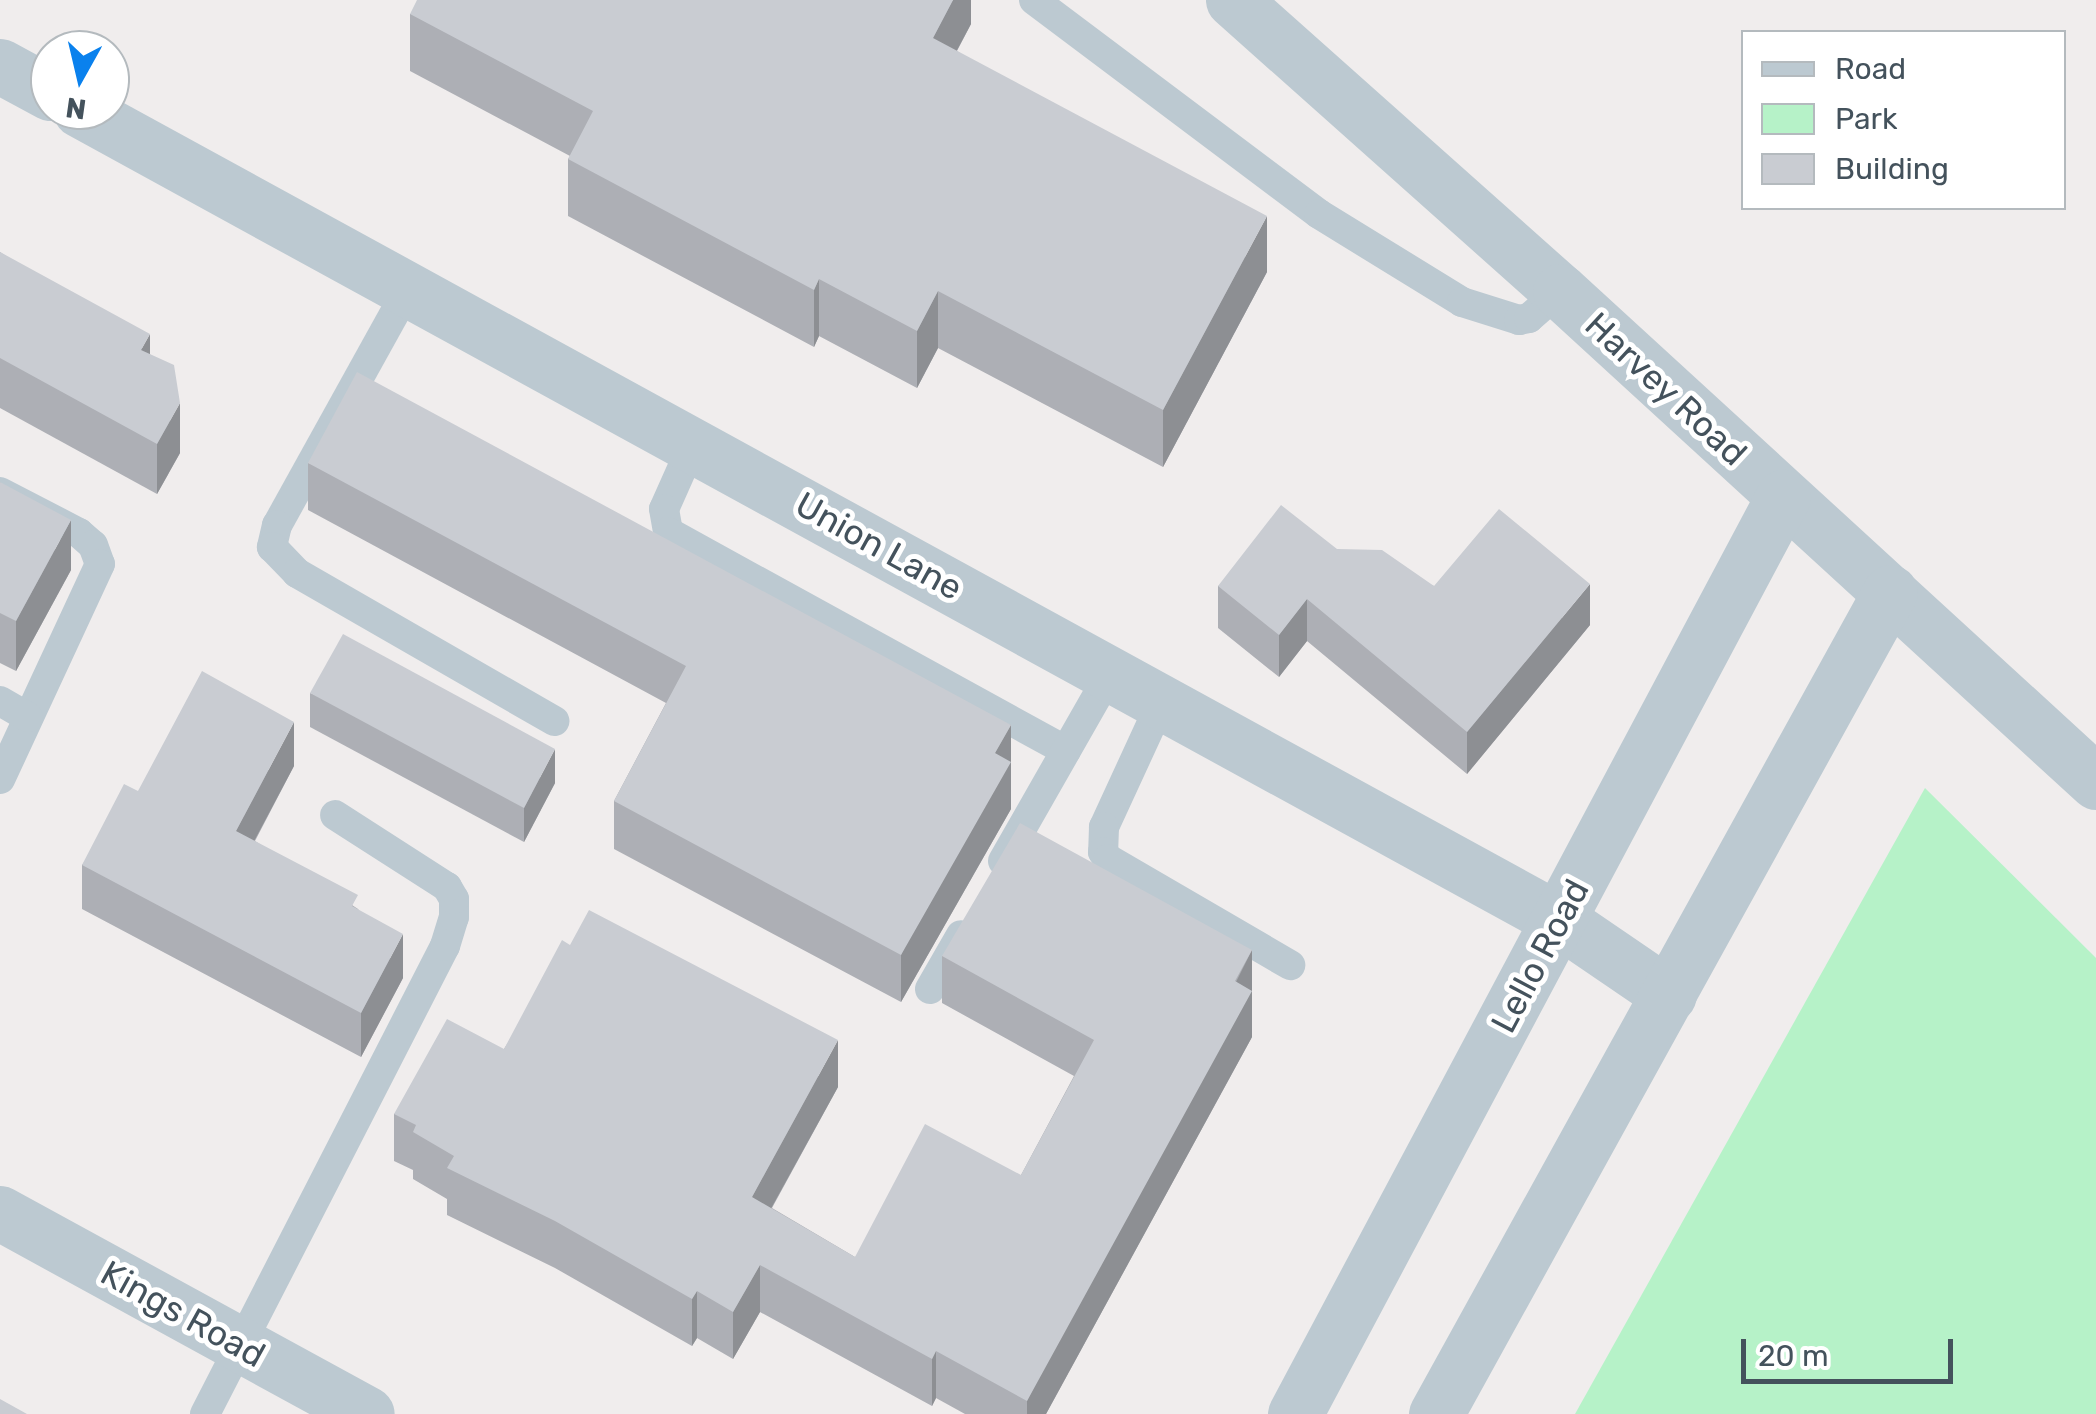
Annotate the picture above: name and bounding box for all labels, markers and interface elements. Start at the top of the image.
north arrow [30,30,130,130]
legend [1741,30,2066,210]
text: Road [1835,51,1906,87]
text: N [64,90,88,126]
text: Park [1835,101,1897,137]
text: Building [1835,151,1949,187]
street label: Harvey Road [1576,303,1756,475]
street label: Union Lane [788,483,970,609]
street label: Lello Road [1482,872,1598,1040]
street label: Kings Road [94,1252,272,1376]
scale bar [1746,1319,1958,1381]
text: 20 m [1758,1338,1829,1374]

